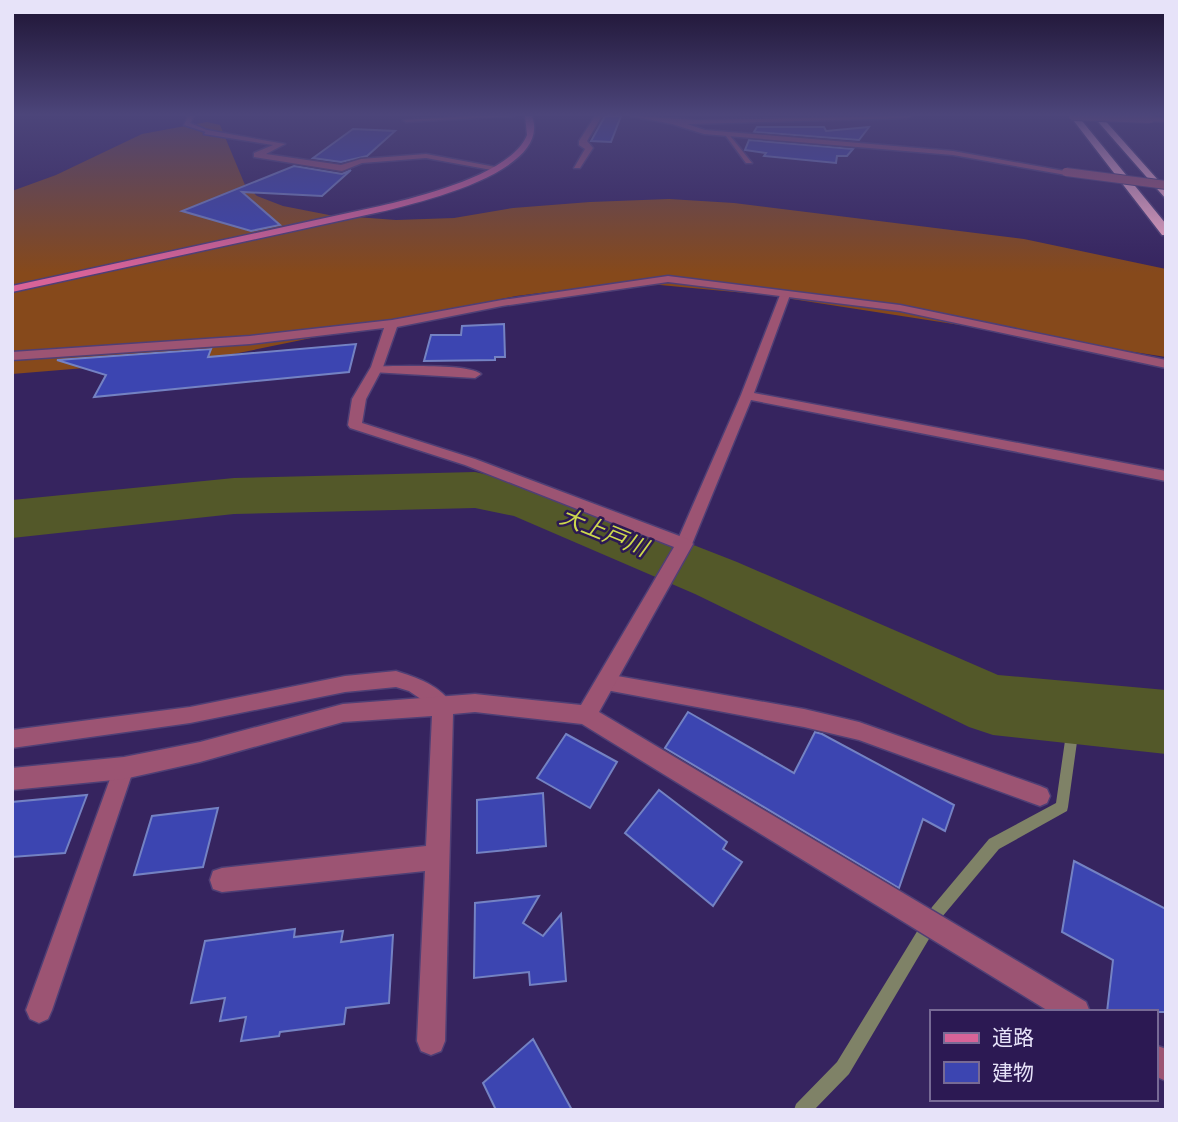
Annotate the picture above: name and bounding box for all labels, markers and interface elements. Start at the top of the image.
water label: 大上戸川 [556,502,655,563]
legend [930,1010,1157,1101]
text: 道路 [992,1025,1034,1050]
text: 建物 [992,1060,1034,1085]

